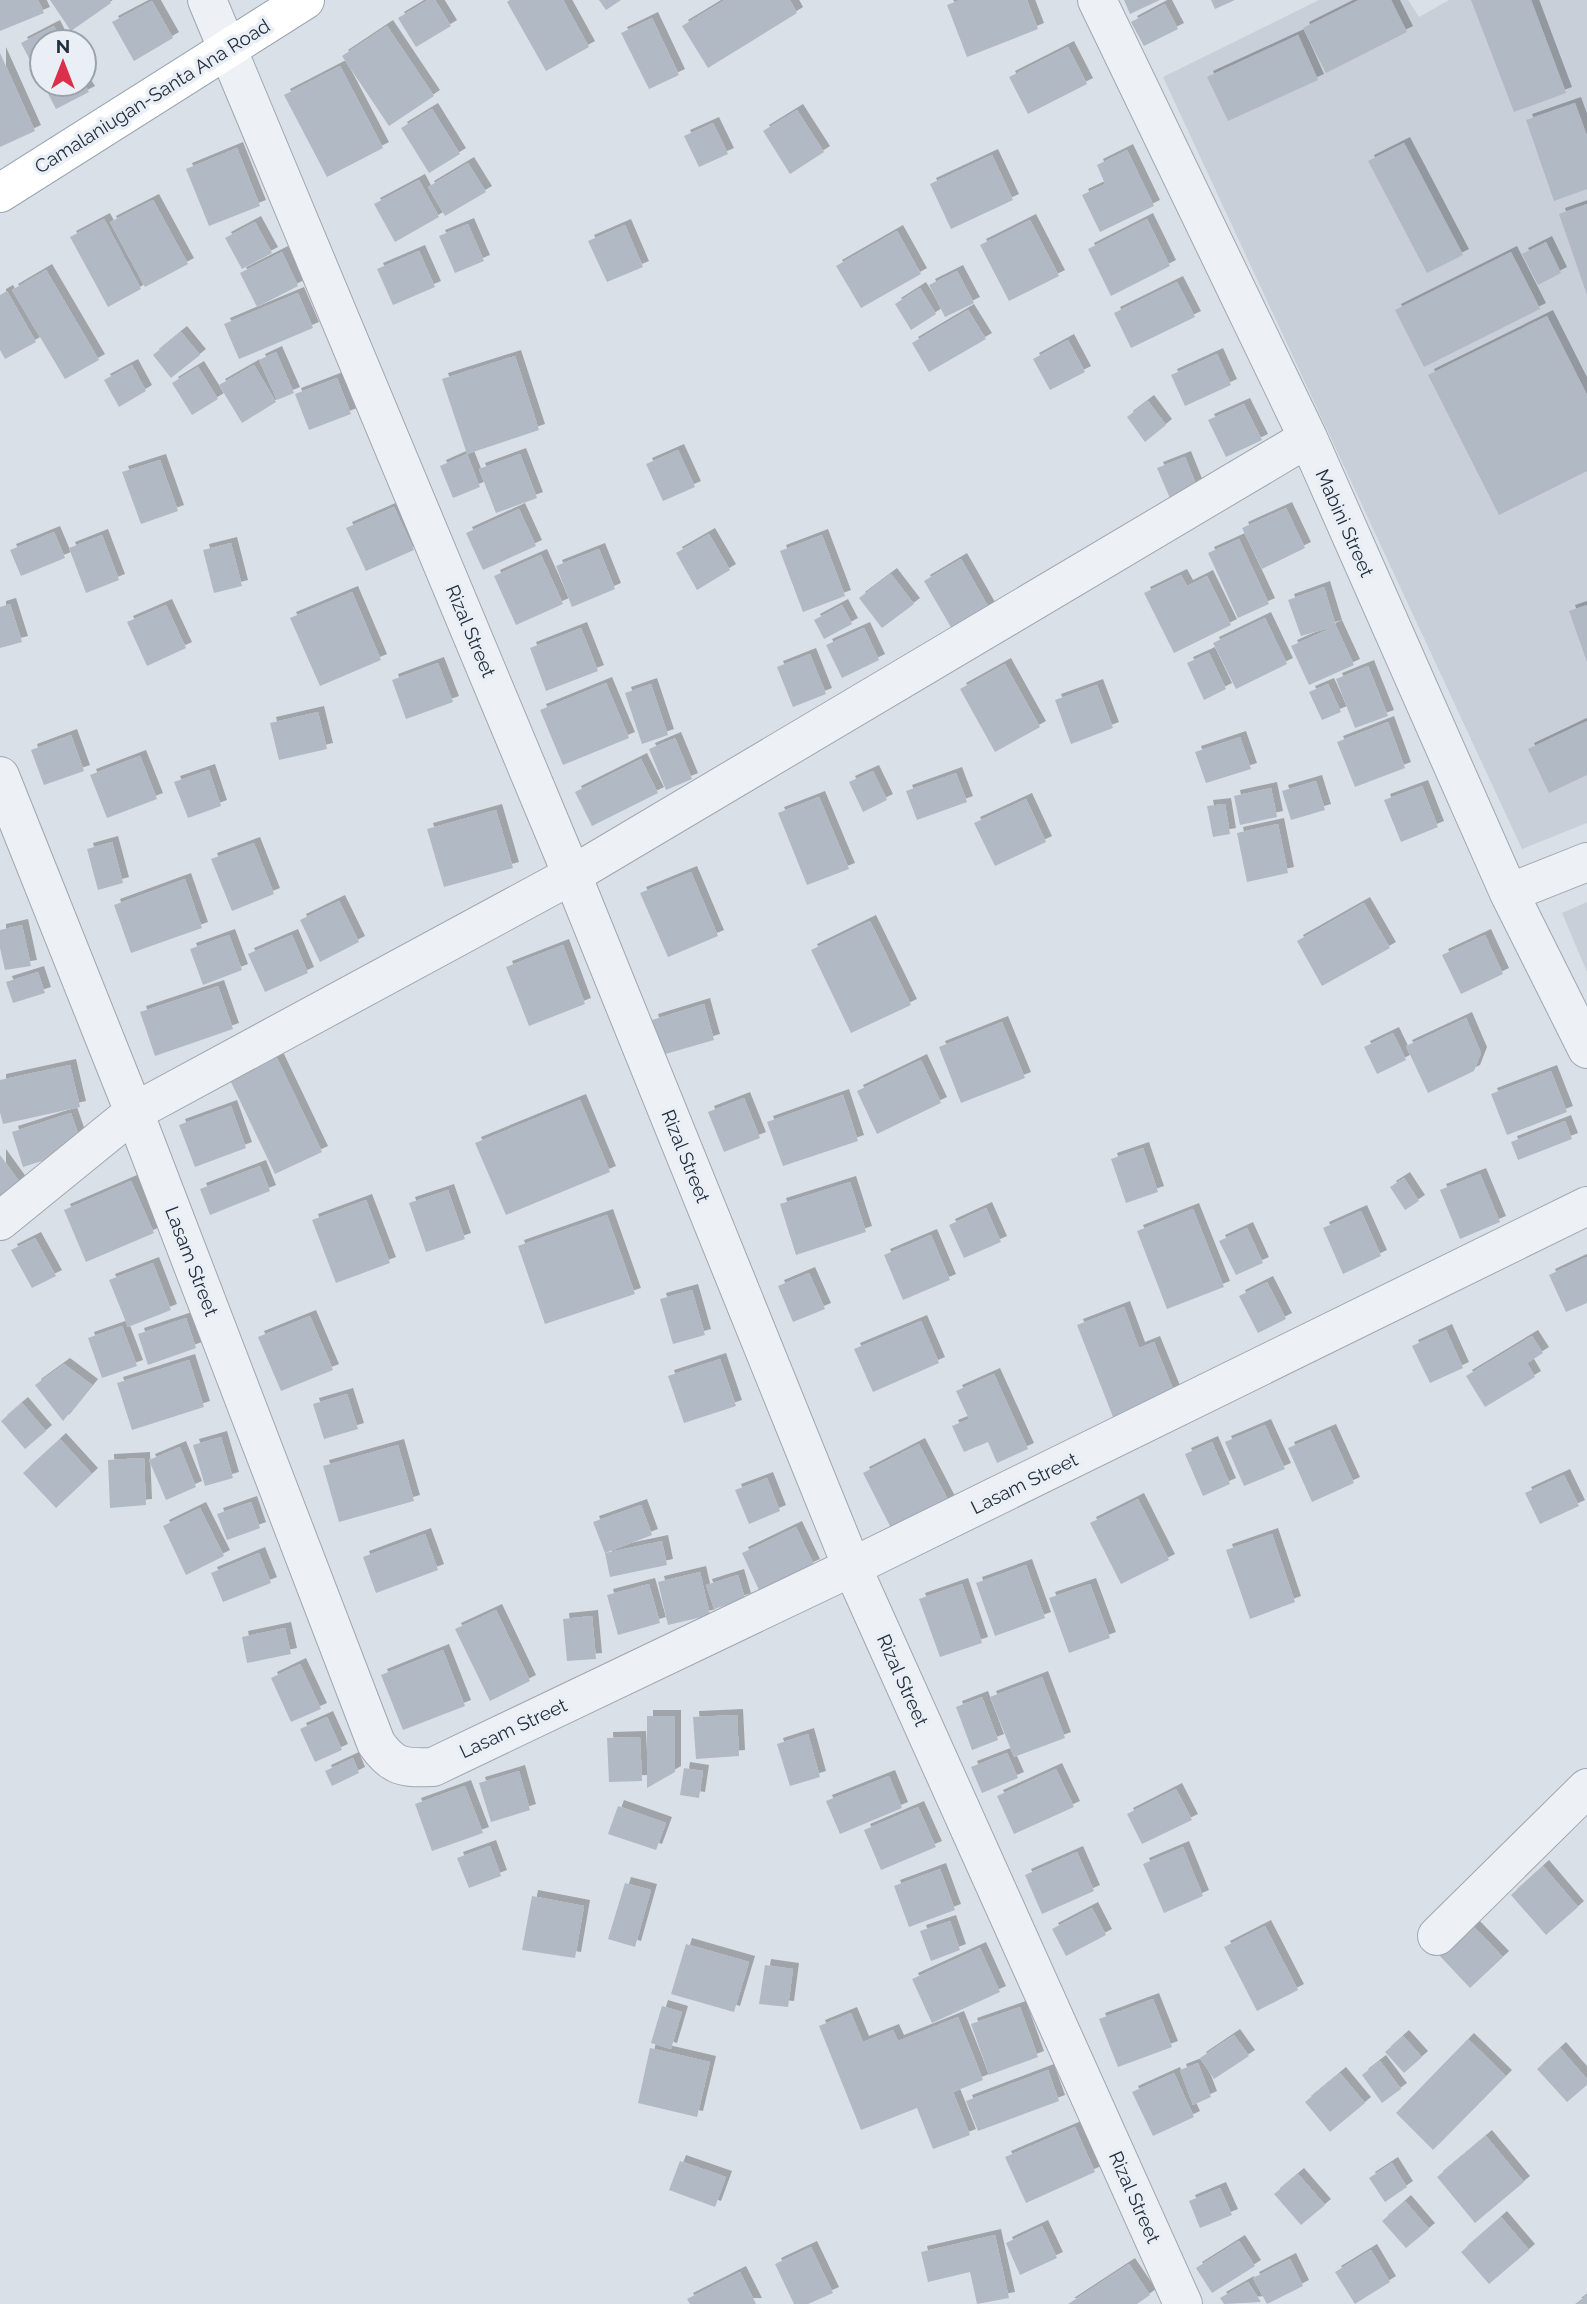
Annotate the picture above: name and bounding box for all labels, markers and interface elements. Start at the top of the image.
street label: Camalaniugan-Santa Ana Road [30,14,274,178]
north arrow [28,28,98,98]
text: N [56,35,70,57]
street label: Mabini Street [1311,466,1379,581]
street label: Rizal Street [442,581,501,681]
street label: Rizal Street [657,1106,715,1206]
street label: Lasam Street [161,1203,223,1320]
street label: Lasam Street [967,1447,1081,1518]
street label: Rizal Street [873,1631,933,1730]
street label: Lasam Street [456,1693,571,1762]
street label: Rizal Street [1105,2148,1165,2247]

